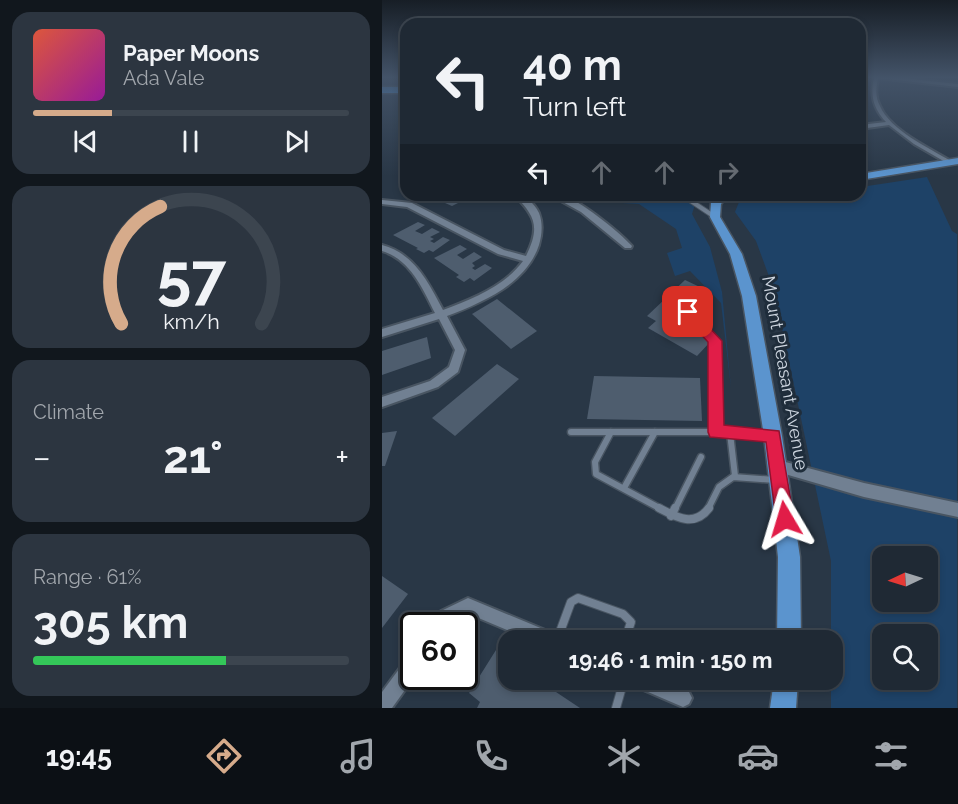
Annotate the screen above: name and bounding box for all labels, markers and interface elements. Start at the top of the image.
text: Paper Moons [123,40,259,66]
text: 40 m [523,41,622,90]
icon: left [424,42,502,120]
text: Ada Vale [123,66,205,90]
text: Turn left [523,91,626,122]
icon: previous [69,125,102,158]
icon: pause [174,125,207,158]
icon: next [280,125,313,158]
icon: left [522,156,555,189]
icon: ahead [585,156,618,189]
icon: ahead [648,156,681,189]
icon: right [711,156,744,189]
text: 57 [156,239,227,313]
street label: Mount Pleasant Avenue [758,274,813,472]
pin [662,286,713,337]
icon: arrive [671,295,704,328]
text: km/h [163,309,219,334]
text: Climate [33,400,104,424]
text: 21° [163,431,223,484]
text: − [33,438,51,477]
text: + [335,438,349,477]
position arrow [753,487,817,551]
north arrow [872,546,938,612]
map controls [872,546,938,690]
text: Range · 61% [33,565,141,589]
text: 305 km [33,596,188,649]
speed limit sign: 60 [400,612,478,690]
button: search [872,624,938,690]
text: 19:46 · 1 min · 150 m [568,647,773,673]
icon: directions [203,735,245,777]
icon: music [337,735,379,777]
icon: phone [470,735,512,777]
icon: climate [603,735,645,777]
icon: car [737,735,779,777]
icon: filters [870,735,912,777]
text: 19:45 [46,741,112,772]

